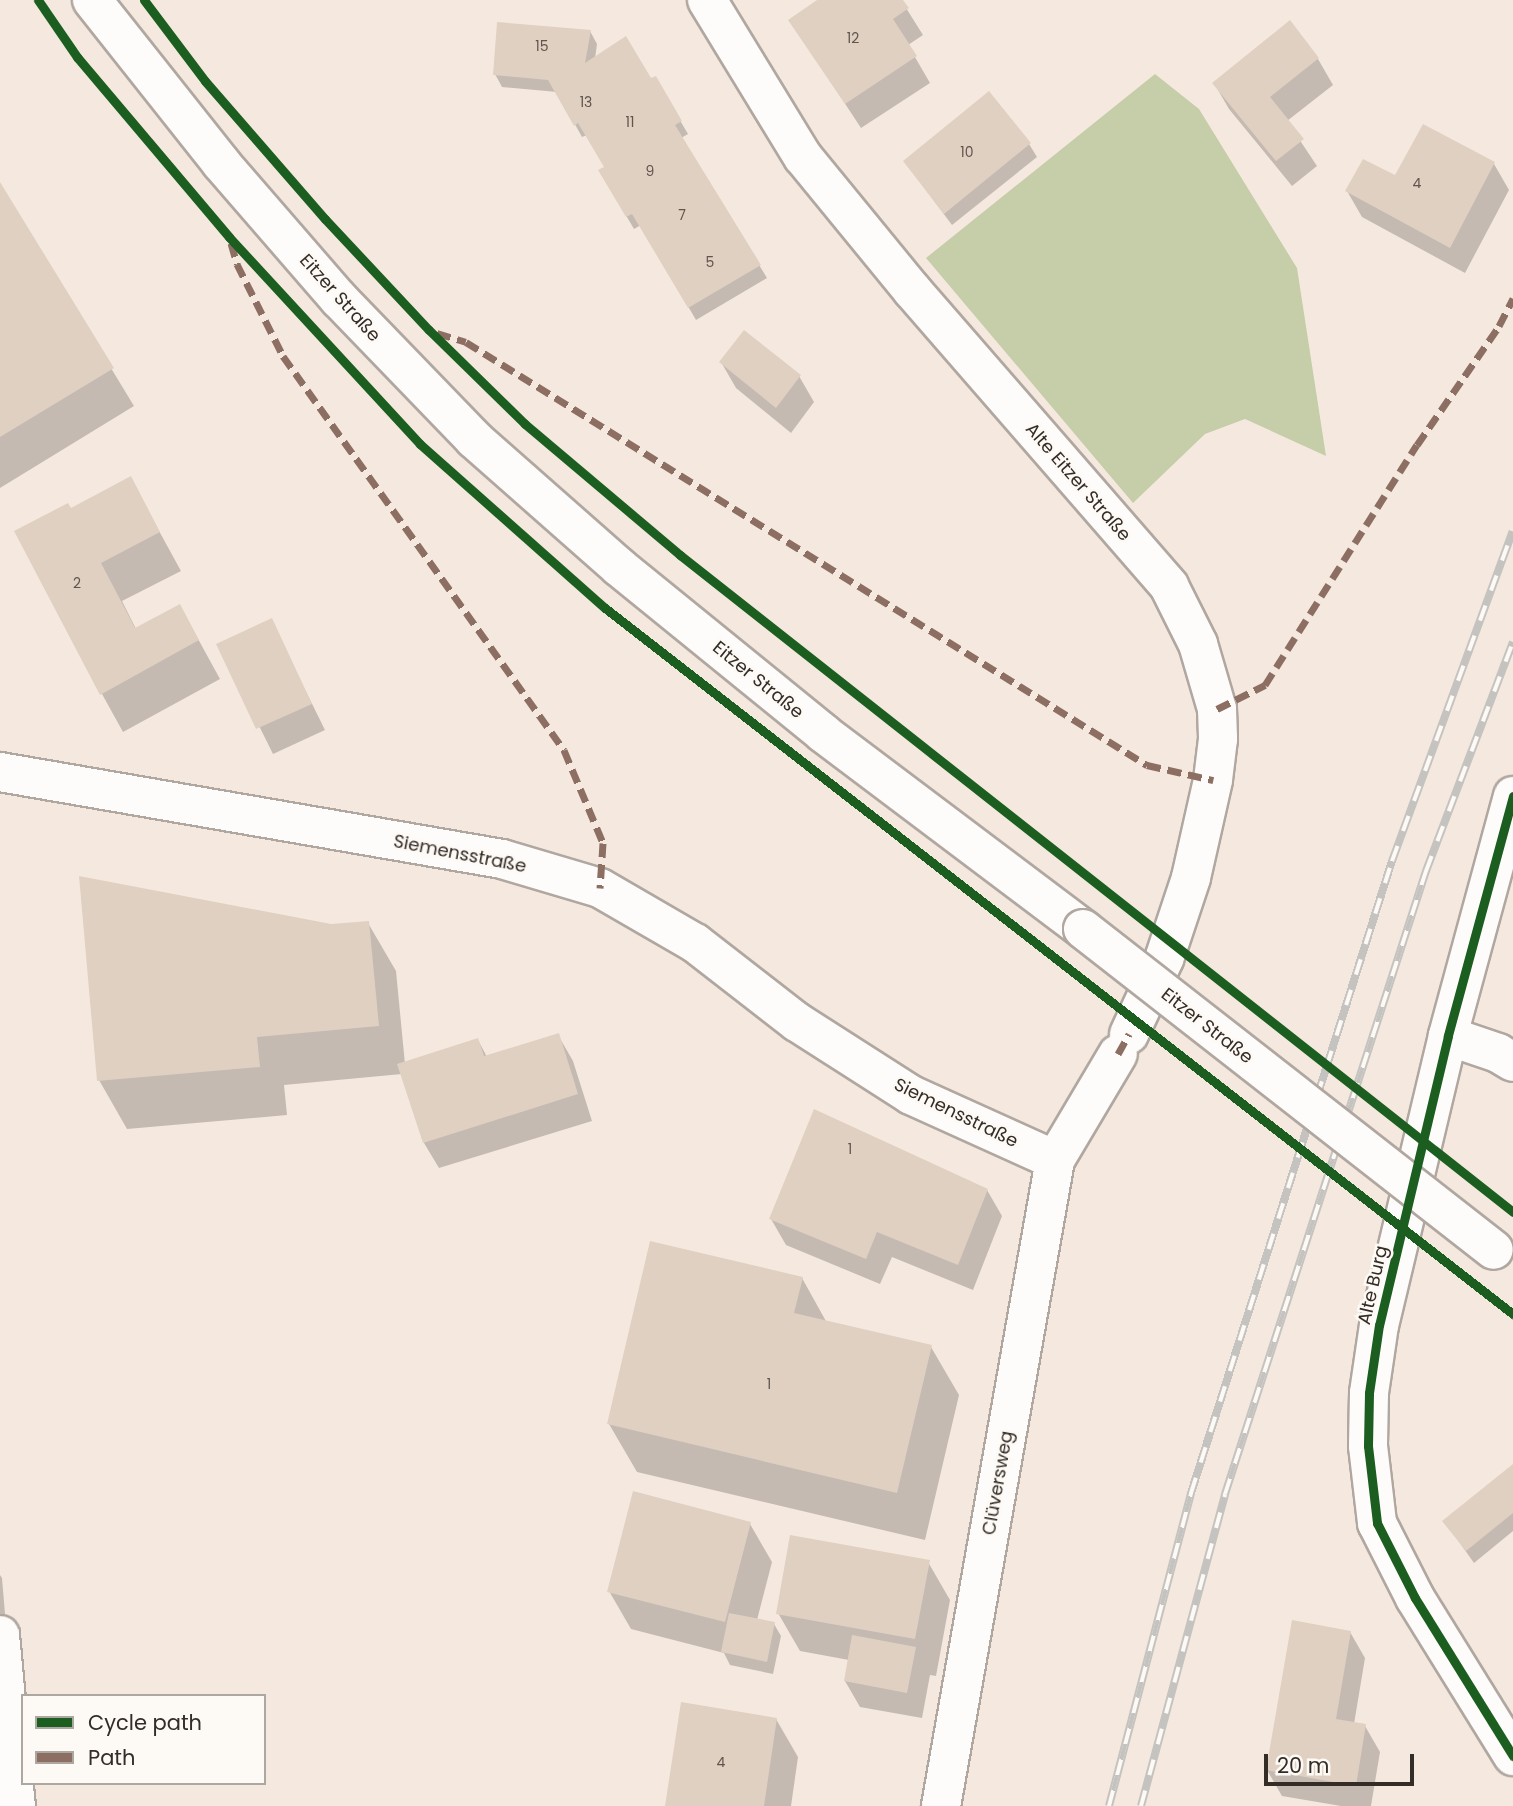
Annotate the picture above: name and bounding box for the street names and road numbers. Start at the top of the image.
street label: Eitzer Straße [295,250,385,346]
street label: Alte Eitzer Straße [1021,418,1135,546]
street label: Eitzer Straße [708,637,808,723]
street label: Siemensstraße [392,831,528,877]
street label: Eitzer Straße [1157,983,1257,1069]
street label: Siemensstraße [891,1074,1021,1152]
street label: Alte Burg [1353,1243,1393,1327]
street label: Clüversweg [978,1429,1018,1537]

